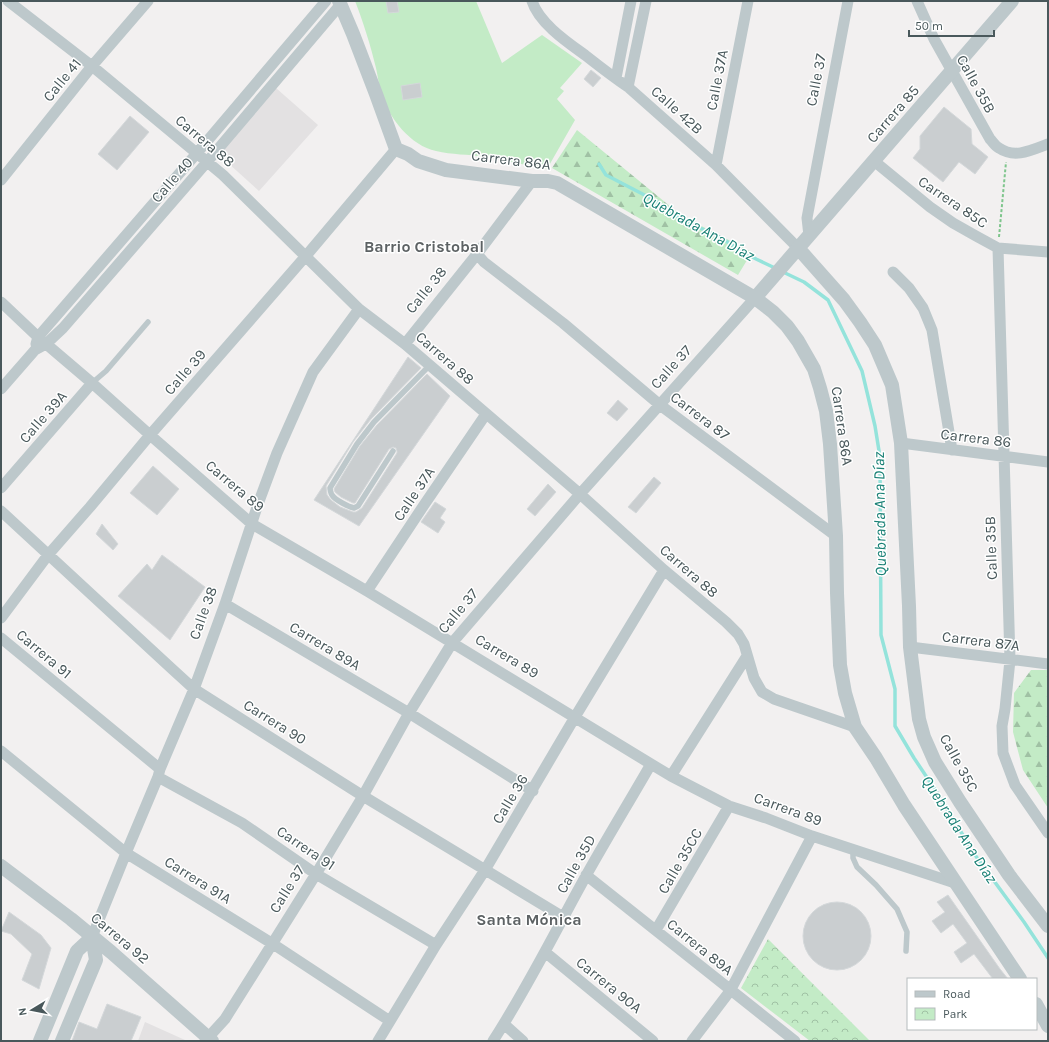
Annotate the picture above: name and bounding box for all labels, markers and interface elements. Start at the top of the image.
scale bar [909,12,994,38]
text: 50 m [915,19,943,33]
street label: Calle 37A [702,48,732,112]
street label: Calle 37 [802,52,830,108]
street label: Calle 35B [953,52,999,116]
street label: Calle 41 [39,55,85,105]
street label: Carrera 85 [863,81,923,147]
street label: Calle 42B [647,82,707,138]
street label: Carrera 88 [172,111,238,171]
street label: Carrera 86A [470,146,552,174]
street label: Calle 40 [147,153,197,206]
street label: Carrera 85C [915,172,991,232]
water label: Quebrada Ana Díaz [640,188,758,265]
district label: Barrio Cristobal [364,237,484,256]
street label: Calle 38 [402,263,450,317]
street label: Carrera 88 [412,328,478,388]
street label: Calle 37 [647,341,695,393]
street label: Calle 39 [160,345,210,399]
street label: Carrera 86A [828,385,857,467]
street label: Calle 39A [15,387,71,447]
street label: Carrera 87 [667,388,733,444]
street label: Carrera 86 [940,425,1012,451]
water label: Quebrada Ana Díaz [869,451,890,576]
street label: Carrera 89 [202,456,268,516]
street label: Calle 37A [389,463,439,525]
street label: Calle 35B [981,516,1001,580]
street label: Carrera 88 [656,541,722,601]
street label: Calle 38 [185,584,221,642]
street label: Calle 37 [434,585,482,637]
street label: Carrera 89A [286,618,364,674]
street label: Carrera 91 [13,626,75,682]
street label: Carrera 87A [941,627,1021,655]
street label: Carrera 89 [472,630,542,682]
street label: Carrera 90 [240,696,310,748]
street label: Calle 35C [936,731,982,795]
street label: Calle 36 [488,771,532,827]
water label: Quebrada Ana Díaz [918,772,1002,887]
street label: Carrera 89 [751,788,825,830]
street label: Carrera 91 [273,822,339,874]
street label: Calle 35CC [654,825,706,897]
street label: Calle 35D [553,831,599,897]
street label: Carrera 91A [161,852,235,908]
street label: Calle 37 [265,862,309,916]
street label: Carrera 92 [87,908,153,968]
district label: Santa Mónica [476,910,582,929]
street label: Carrera 89A [663,915,737,979]
street label: Carrera 90A [572,953,646,1017]
legend [907,978,1037,1030]
text: Road [943,987,971,1001]
north arrow [12,990,52,1030]
text: N [16,1007,30,1017]
text: Park [943,1007,968,1021]

